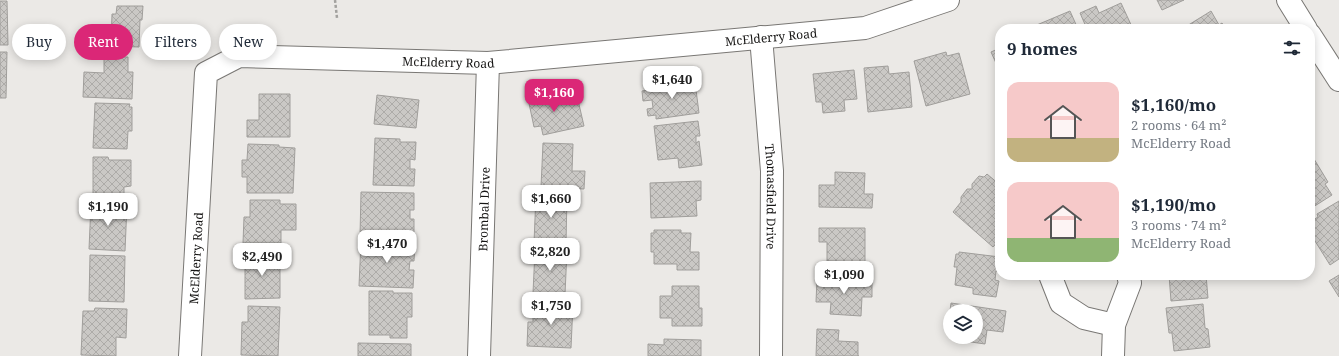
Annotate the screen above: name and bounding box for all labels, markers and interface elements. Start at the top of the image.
chip: Buy [12,24,66,60]
chip: Rent [74,24,133,60]
chip: Filters [141,24,211,60]
chip: New [219,24,277,60]
street label: McElderry Road [724,24,819,49]
text: 9 homes [1007,37,1077,60]
icon: filters [1281,37,1303,59]
street label: McElderry Road [402,52,496,72]
pin: $1,640 [639,66,705,100]
text: $1,640 [652,70,692,88]
pin: $1,160 [521,79,587,113]
text: $1,160 [534,83,574,101]
text: $1,160/mo [1131,93,1216,116]
icon: home [1039,98,1087,146]
text: 2 rooms · 64 m² [1131,116,1226,134]
text: McElderry Road [1131,134,1231,152]
street label: Thomasfield Drive [761,143,781,249]
street label: Brombal Drive [474,167,493,252]
pin: $1,660 [518,185,584,219]
text: $1,660 [531,189,571,207]
pin: $1,190 [75,193,141,227]
text: $1,190/mo [1131,193,1216,216]
text: $1,190 [88,197,128,215]
icon: home [1039,198,1087,246]
street label: McElderry Road [184,211,207,305]
text: 3 rooms · 74 m² [1131,216,1226,234]
pin: $1,470 [354,230,420,264]
text: $1,470 [367,234,407,252]
text: McElderry Road [1131,234,1231,252]
pin: $2,820 [517,238,583,272]
text: $2,820 [530,242,570,260]
pin: $2,490 [229,243,295,277]
text: $2,490 [242,247,282,265]
pin: $1,090 [811,261,877,295]
text: $1,090 [824,265,864,283]
pin: $1,750 [518,292,584,326]
text: $1,750 [531,296,571,314]
map controls [943,304,983,344]
button: layers [943,304,983,344]

